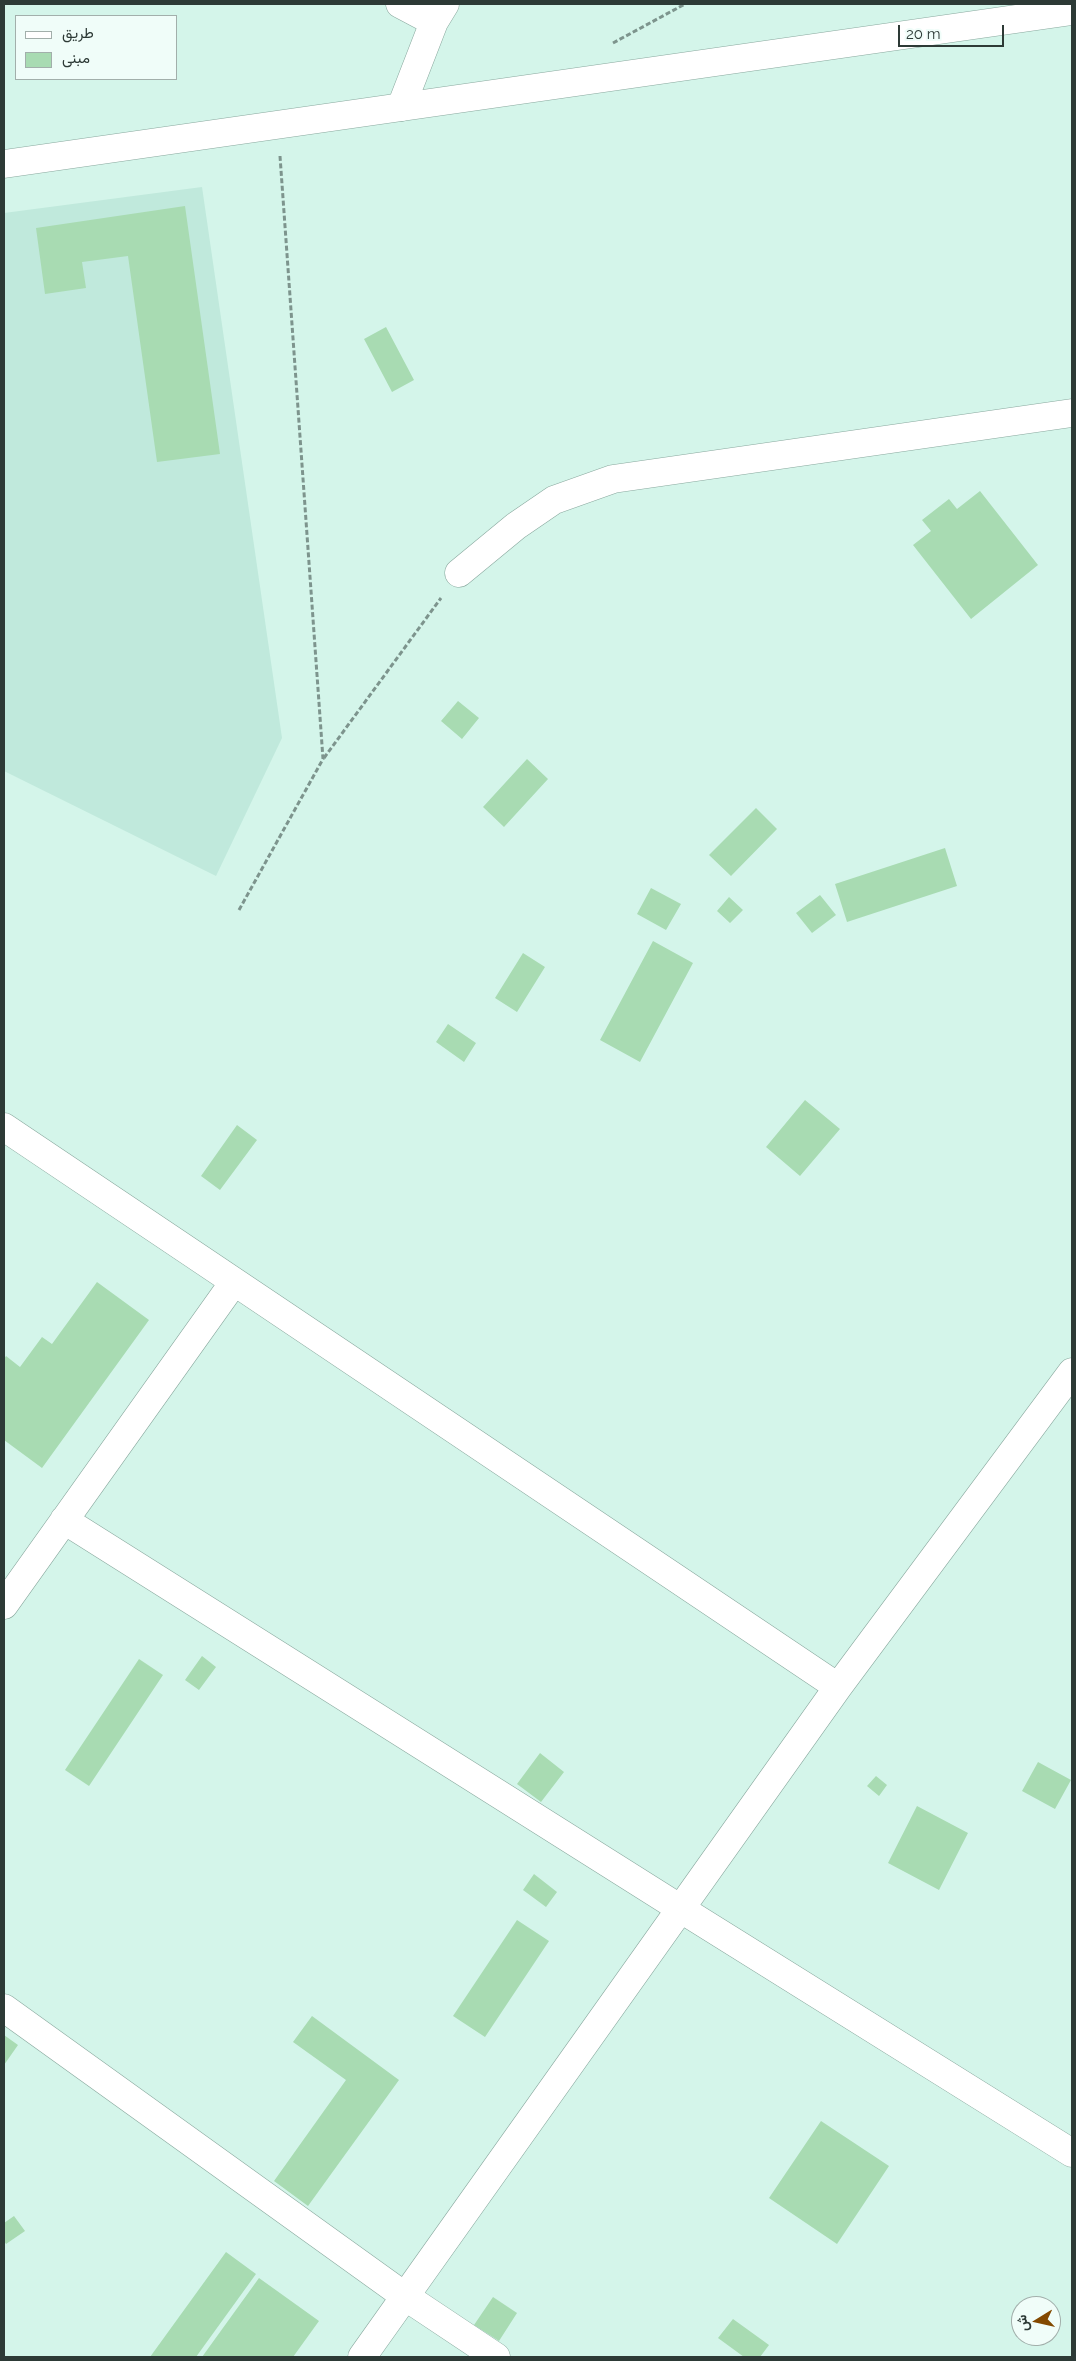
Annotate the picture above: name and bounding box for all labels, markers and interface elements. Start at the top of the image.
legend [15,15,178,80]
scale bar [901,15,1007,47]
text: طريق [62,24,94,42]
text: 20 m [906,25,941,43]
text: مبنى [62,49,90,67]
north arrow [1011,2296,1061,2346]
text: ش [1013,2314,1031,2333]

